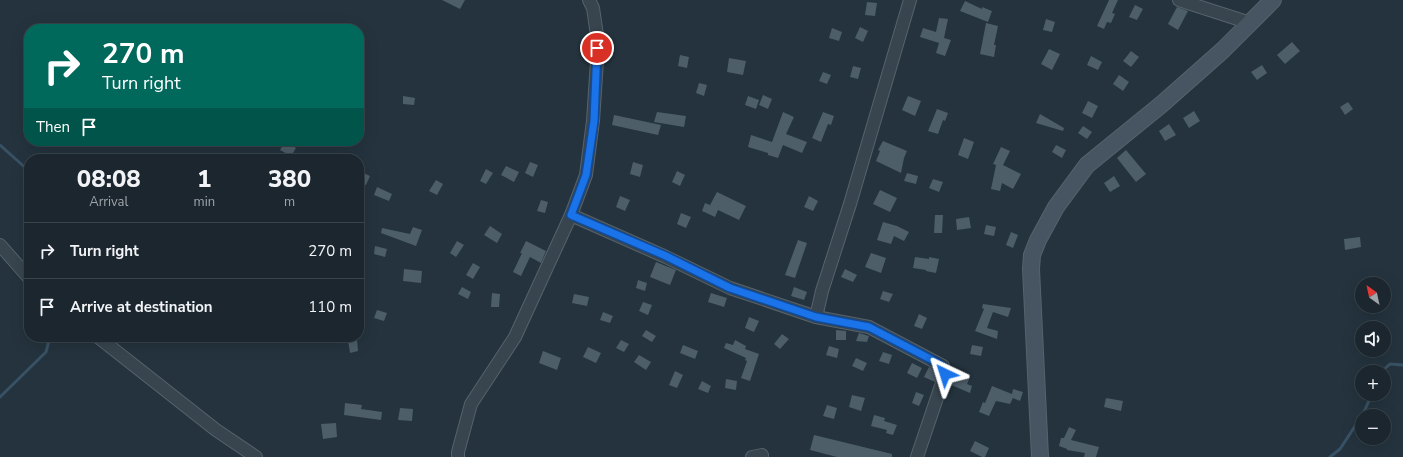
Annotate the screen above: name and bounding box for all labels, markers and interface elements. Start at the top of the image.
pin [580,31,614,65]
text: 270 m [102,35,185,73]
icon: arrive [586,37,608,59]
icon: right [36,40,88,92]
text: Turn right [102,71,181,95]
icon: arrive [78,116,100,138]
text: Then [36,117,70,137]
text: 08:08 [77,163,141,195]
text: 1 [197,163,212,195]
text: 380 [268,163,311,195]
text: Arrival [89,193,128,211]
text: min [194,193,215,211]
text: m [284,193,295,211]
icon: right [36,240,58,262]
text: Turn right [70,241,139,261]
text: 270 m [308,241,352,261]
north arrow [1355,277,1391,313]
map controls [1355,277,1391,445]
icon: arrive [36,296,58,318]
text: Arrive at destination [70,297,213,317]
text: 110 m [308,297,352,317]
button: sound [1355,321,1391,357]
position arrow [924,353,966,395]
button: + [1355,365,1391,401]
button: − [1355,409,1391,445]

